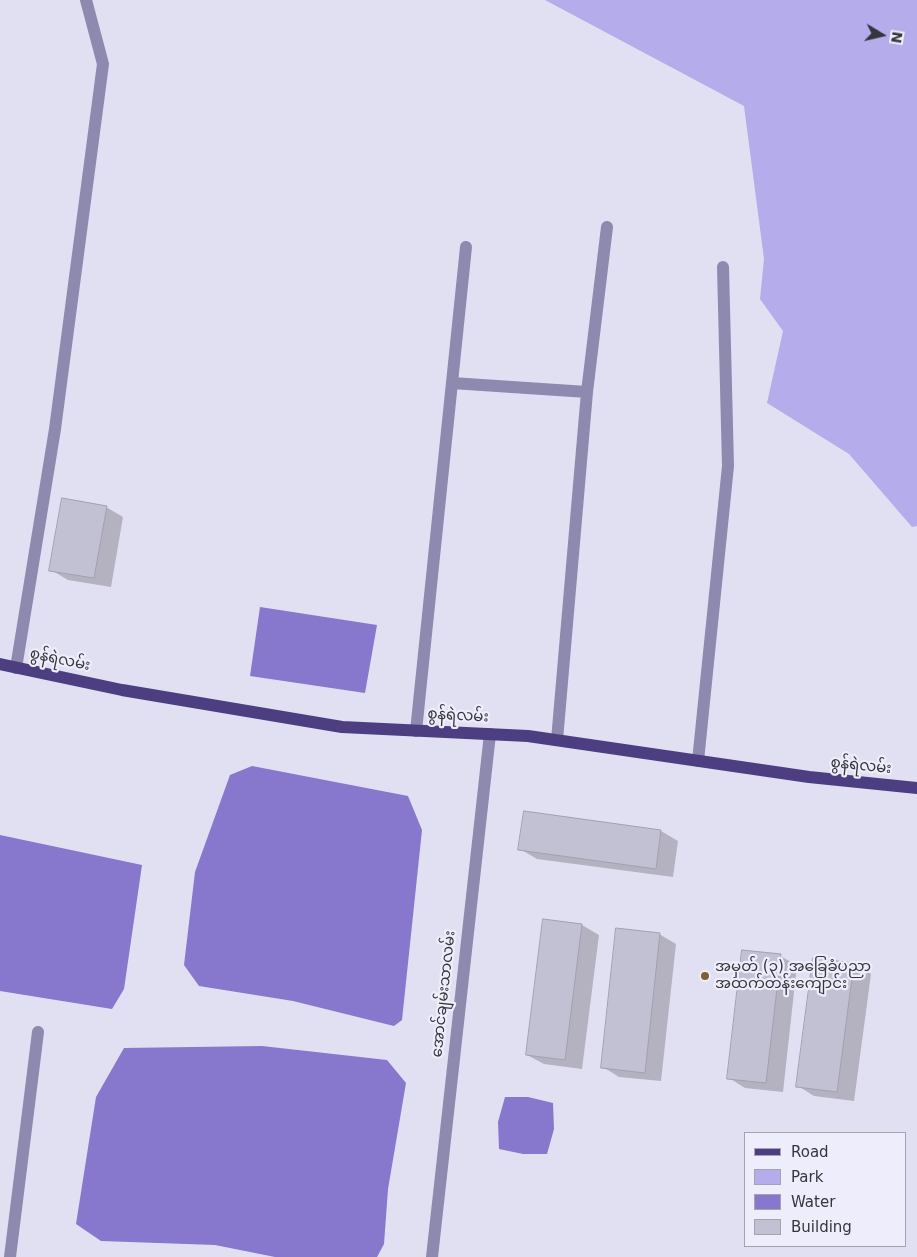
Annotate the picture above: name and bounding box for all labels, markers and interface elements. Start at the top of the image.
north arrow [857,10,907,60]
text: N [888,30,906,44]
street label: စွန်ရဲလမ်း [28,645,92,675]
street label: စွန်ရဲလမ်း [427,705,489,727]
street label: စွန်ရဲလမ်း [830,754,892,778]
street label: အောင်ချမ်းသာလမ်း [428,930,460,1058]
place label: အမှတ် (၃) အခြေခံပညာ အထက်တန်းကျောင်း [715,958,871,993]
marker: အမှတ် (၃) အခြေခံပညာ အထက်တန်းကျောင်း [699,970,711,982]
legend [744,1132,907,1247]
text: Road [791,1143,829,1161]
text: Park [791,1168,823,1186]
text: Water [791,1193,835,1211]
text: Building [791,1218,852,1236]

